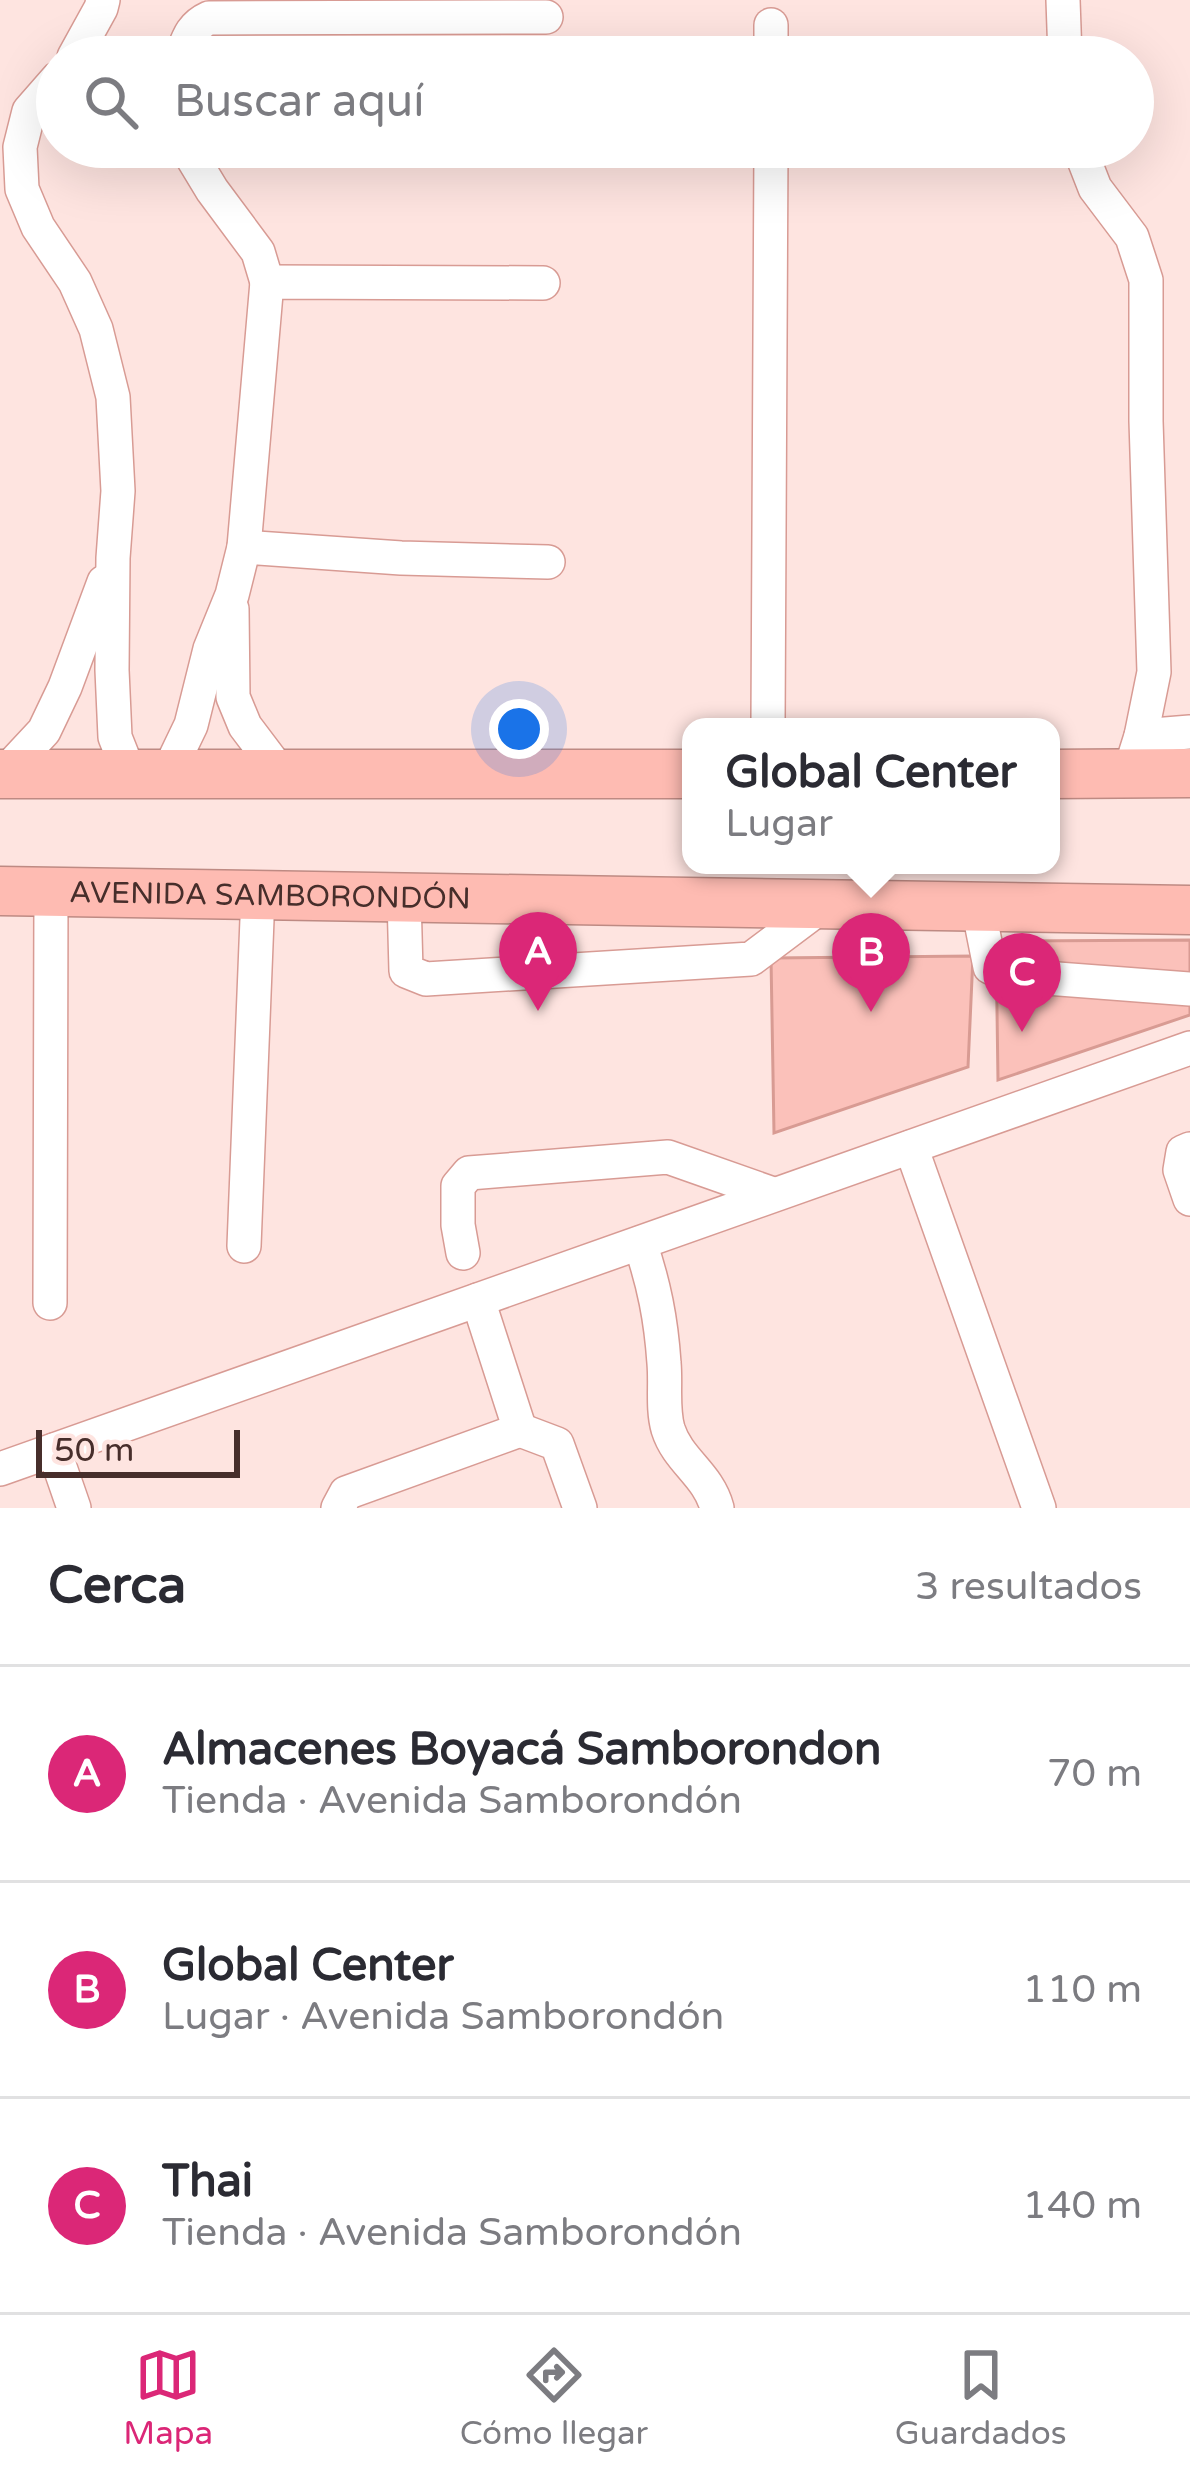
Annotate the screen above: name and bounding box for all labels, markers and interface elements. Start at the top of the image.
search box [36,36,1154,168]
icon: search [78,69,144,135]
text: Buscar aquí [174,75,424,129]
your location [489,699,549,759]
popup [682,718,1060,874]
text: Global Center [725,746,1017,800]
text: Lugar [725,800,833,847]
street label: AVENIDA SAMBORONDÓN [69,874,471,918]
pin: A [499,912,577,1011]
pin: B [832,913,910,1012]
pin: C [983,933,1061,1032]
scale bar [36,1424,240,1477]
text: 50 m [54,1431,134,1470]
text: Cerca [48,1555,186,1617]
text: 3 resultados [915,1563,1142,1610]
text: Almacenes Boyacá Samborondon [162,1723,881,1777]
text: A [72,1750,102,1797]
text: 70 m [1047,1750,1142,1797]
text: Tienda · Avenida Samborondón [162,1777,742,1824]
text: Global Center [162,1939,454,1993]
text: B [73,1966,101,2013]
text: 110 m [1023,1966,1142,2013]
text: Lugar · Avenida Samborondón [162,1993,724,2040]
text: Thai [162,2155,253,2209]
text: C [73,2182,101,2229]
text: 140 m [1023,2182,1142,2229]
text: Tienda · Avenida Samborondón [162,2209,742,2256]
tab: Mapa [123,2342,213,2453]
tab: Cómo llegar [460,2342,648,2453]
tab: Guardados [895,2342,1067,2453]

